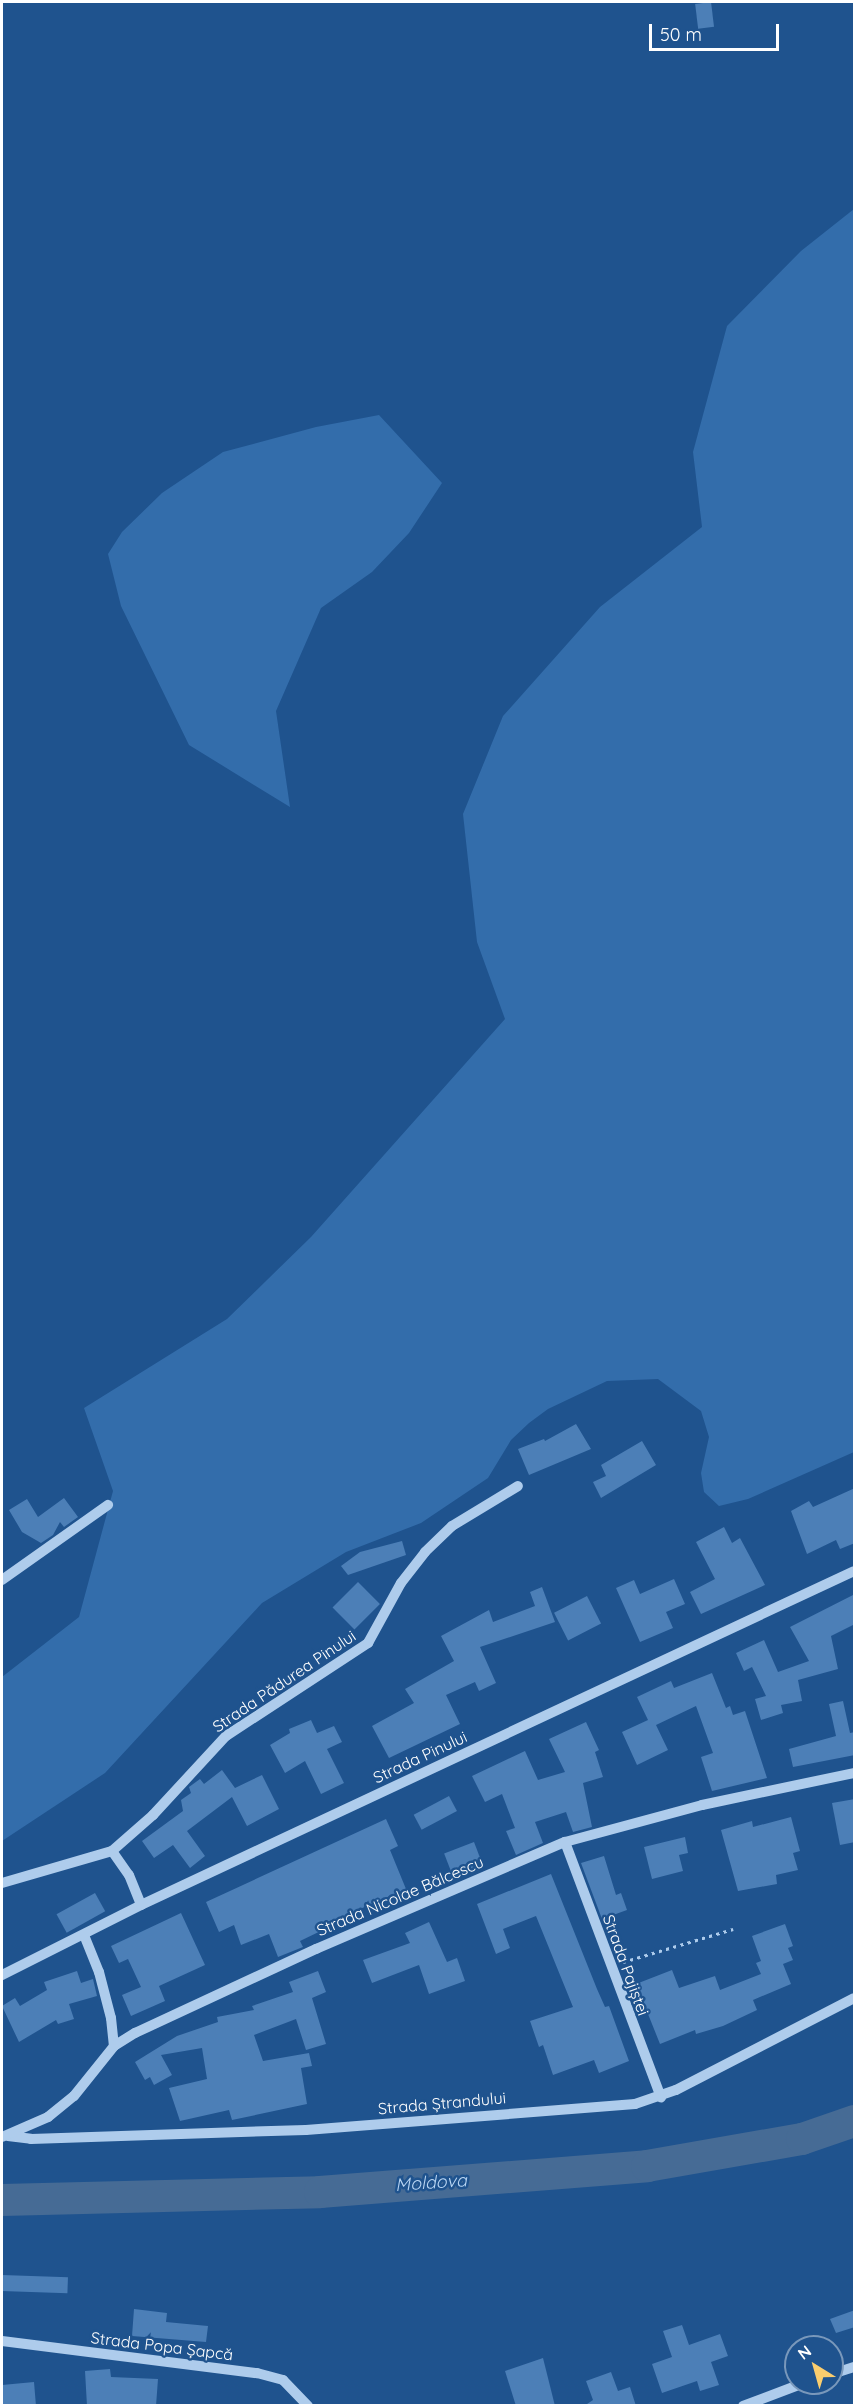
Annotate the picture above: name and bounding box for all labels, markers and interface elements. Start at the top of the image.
scale bar [652,12,782,50]
text: 50 m [660,23,702,46]
street label: Strada Pădurea Pinului [209,1626,359,1736]
street label: Strada Pinului [370,1727,470,1787]
street label: Strada Nicolae Bălcescu [314,1852,486,1940]
street label: Strada Pajiștei [599,1912,653,2018]
street label: Strada Ștrandului [377,2088,507,2118]
water label: Moldova [394,2170,468,2196]
street label: Strada Popa Șapcă [90,2328,234,2364]
north arrow [784,2335,844,2395]
text: N [794,2341,815,2364]

